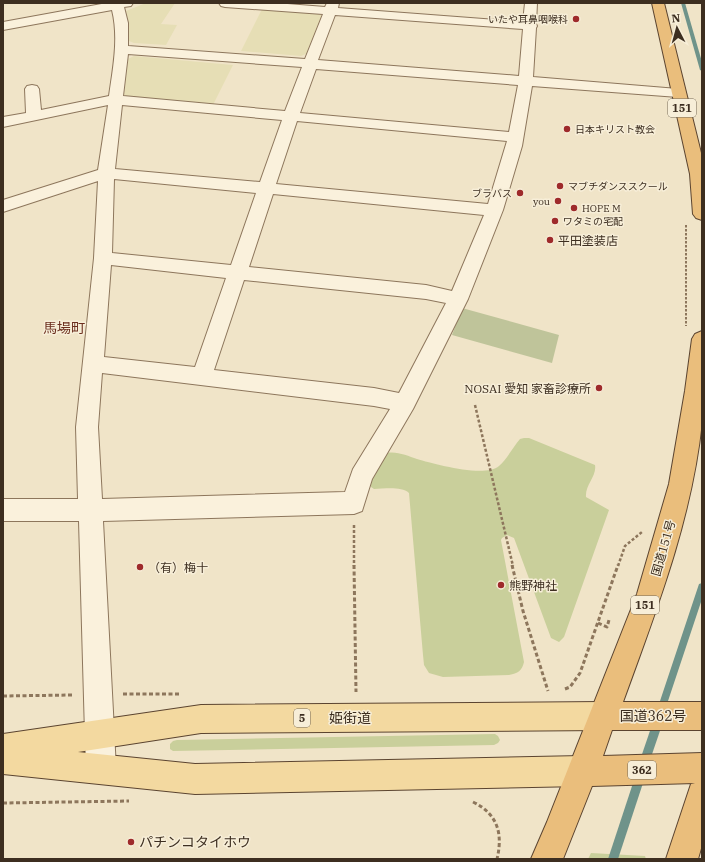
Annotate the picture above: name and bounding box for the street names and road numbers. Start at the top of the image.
road number: 151 [668,99,696,117]
street label: 国道151号 [648,518,678,578]
road number: 151 [631,596,659,614]
street label: 国道362号 [619,707,687,725]
road number: 5 [294,709,310,727]
street label: 姫街道 [329,709,371,727]
road number: 362 [628,761,656,779]

